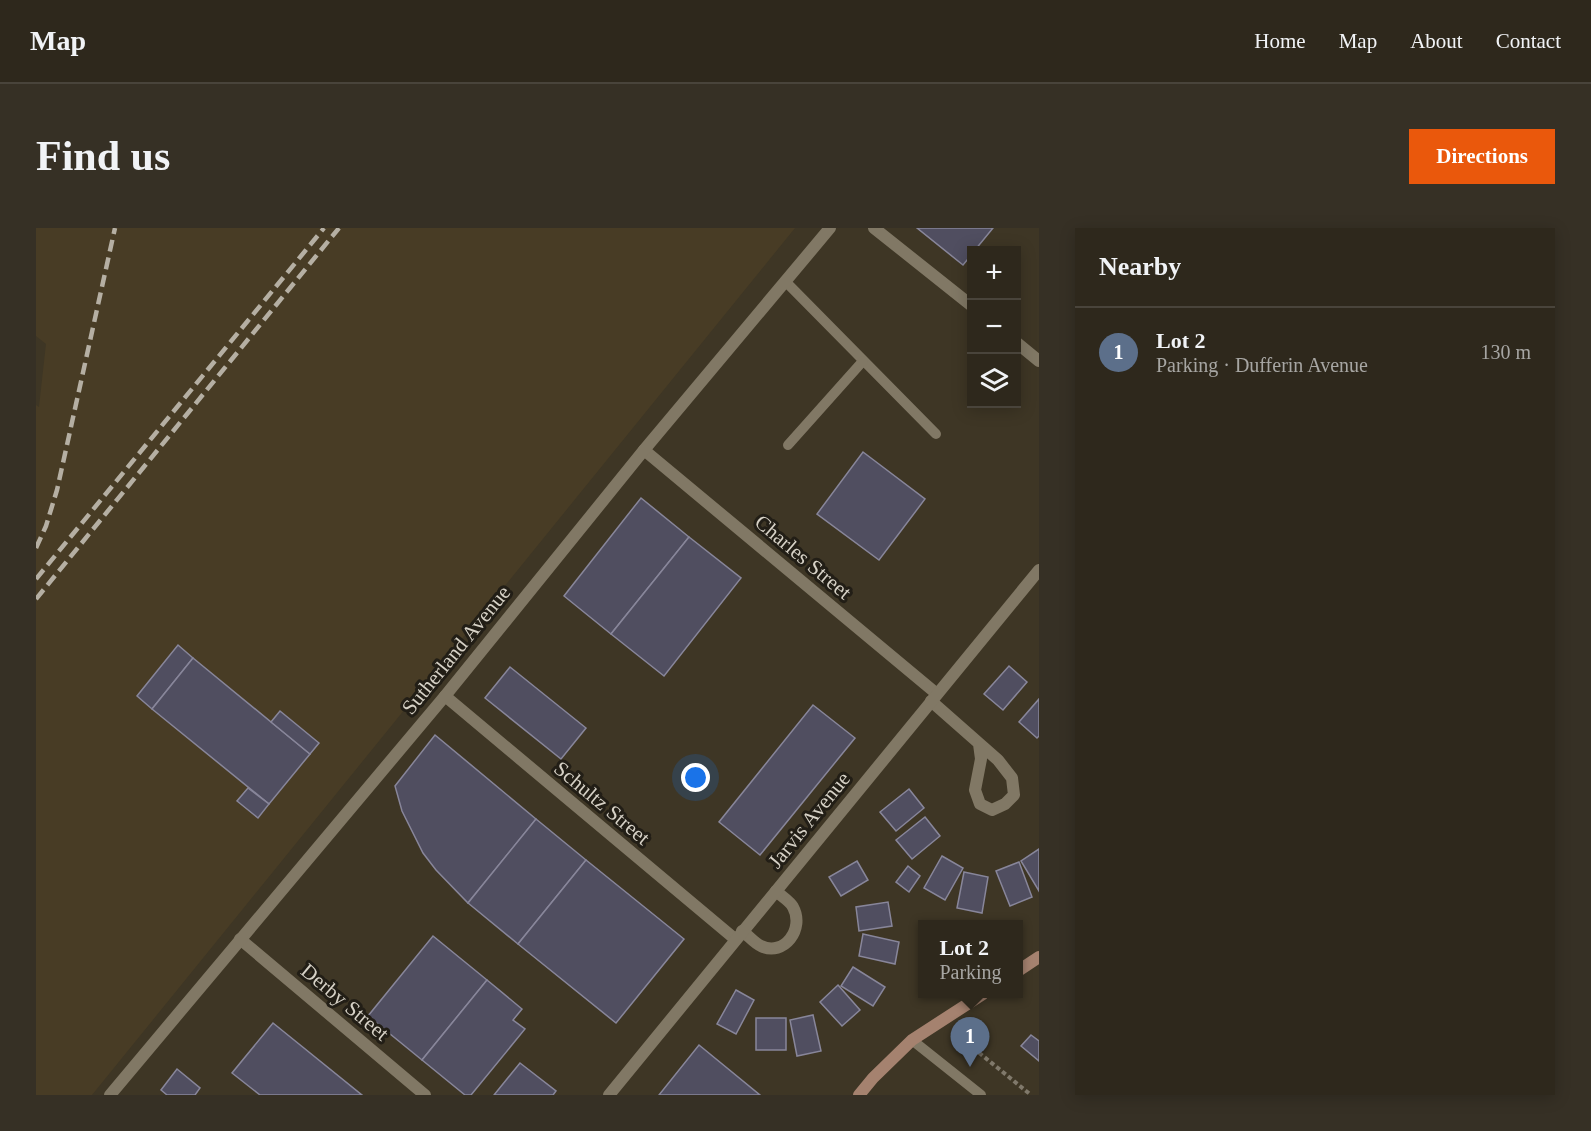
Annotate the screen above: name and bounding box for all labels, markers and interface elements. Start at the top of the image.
text: Map [30,25,86,56]
text: Home [1254,29,1306,53]
text: Map [1339,29,1377,53]
text: About [1410,29,1463,53]
text: Contact [1496,29,1561,53]
button: Directions [1409,129,1555,184]
text: Find us [36,133,170,179]
map controls [967,246,1021,408]
button: + [967,246,1021,300]
text: Nearby [1099,252,1181,281]
button: − [967,300,1021,354]
text: Lot 2 [1156,328,1206,353]
text: 1 [1114,341,1124,363]
text: 130 m [1480,341,1531,363]
button: layers [967,354,1021,408]
text: Parking · Dufferin Avenue [1156,354,1368,376]
street label: Charles Street [750,510,856,604]
street label: Sutherland Avenue [397,581,515,719]
street label: Schultz Street [549,756,655,850]
your location [681,763,710,792]
street label: Jarvis Avenue [763,767,855,873]
popup [918,920,1023,998]
text: Lot 2 [939,935,989,960]
street label: Derby Street [296,959,394,1046]
text: Parking [939,961,1002,983]
pin: 1 [950,1018,990,1067]

